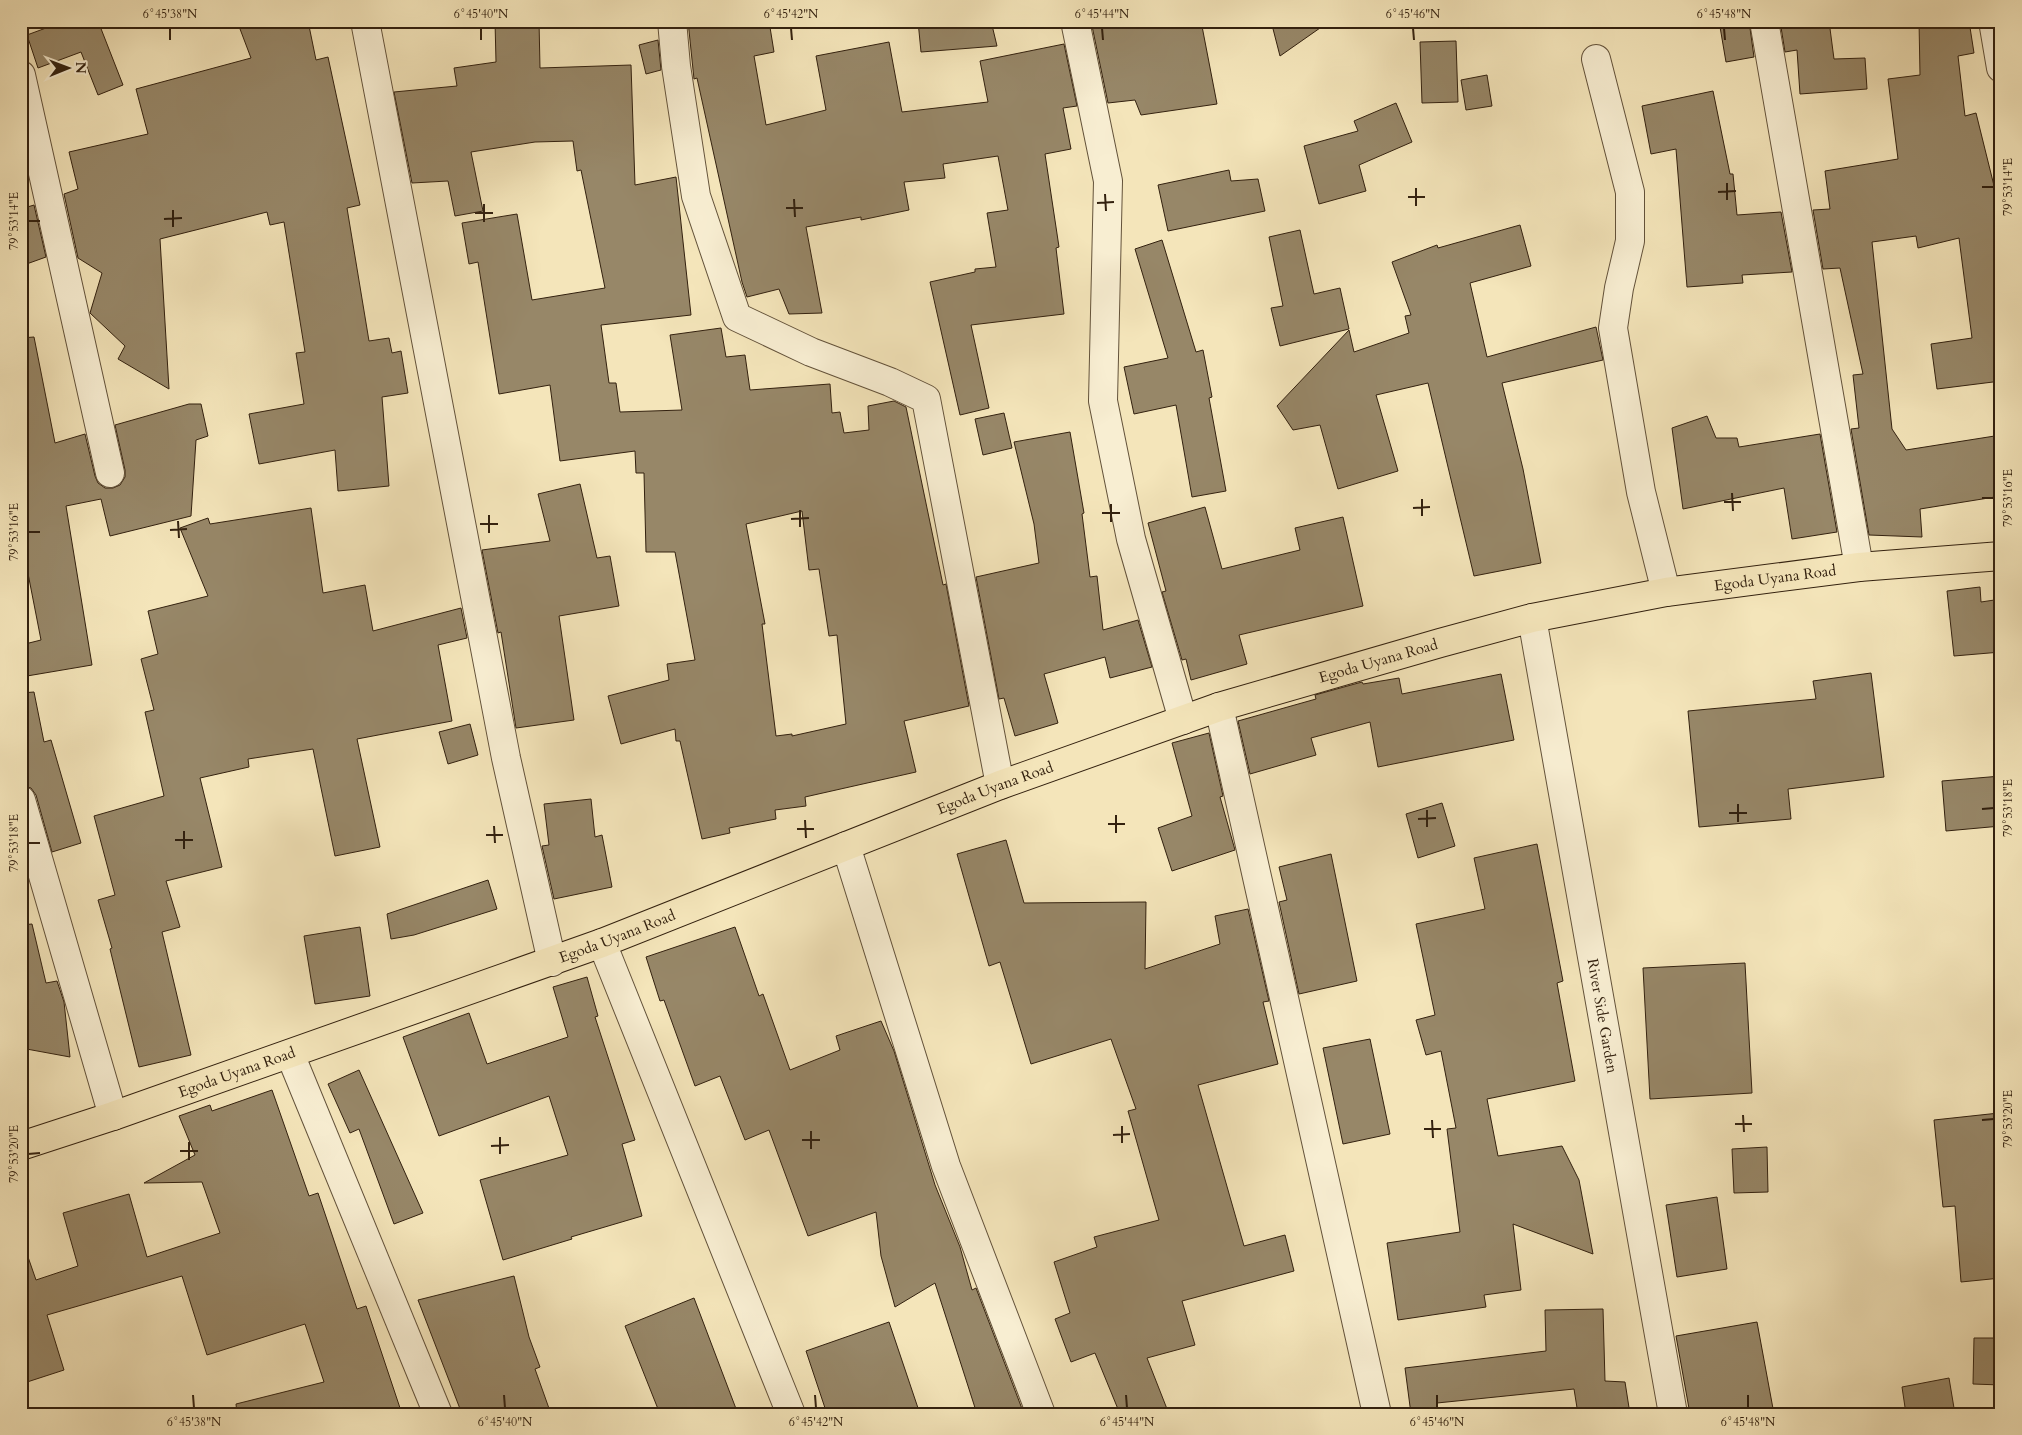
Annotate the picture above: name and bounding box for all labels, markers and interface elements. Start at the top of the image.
text: 6°45'38"N [143,6,198,22]
text: 6°45'40"N [454,6,509,22]
text: 6°45'42"N [764,6,819,22]
text: 6°45'44"N [1075,6,1130,22]
text: 6°45'46"N [1386,6,1441,22]
text: 6°45'48"N [1697,6,1752,22]
north arrow [42,42,92,92]
text: N [71,62,90,74]
text: 79°53'14"E [2000,158,2016,216]
text: 79°53'14"E [6,192,22,250]
text: 79°53'16"E [2000,469,2016,527]
text: 79°53'16"E [6,503,22,561]
street label: Egoda Uyana Road [1713,560,1837,596]
street label: Egoda Uyana Road [1316,634,1440,688]
street label: Egoda Uyana Road [934,757,1056,819]
text: 79°53'18"E [2000,779,2016,837]
text: 79°53'18"E [6,814,22,872]
street label: Egoda Uyana Road [556,905,678,967]
street label: River Side Garden [1582,957,1623,1075]
street label: Egoda Uyana Road [175,1042,298,1102]
text: 79°53'20"E [2000,1090,2016,1148]
text: 79°53'20"E [6,1125,22,1183]
text: 6°45'38"N [167,1414,222,1430]
text: 6°45'40"N [478,1414,533,1430]
text: 6°45'42"N [789,1414,844,1430]
text: 6°45'44"N [1100,1414,1155,1430]
text: 6°45'46"N [1410,1414,1465,1430]
text: 6°45'48"N [1721,1414,1776,1430]

